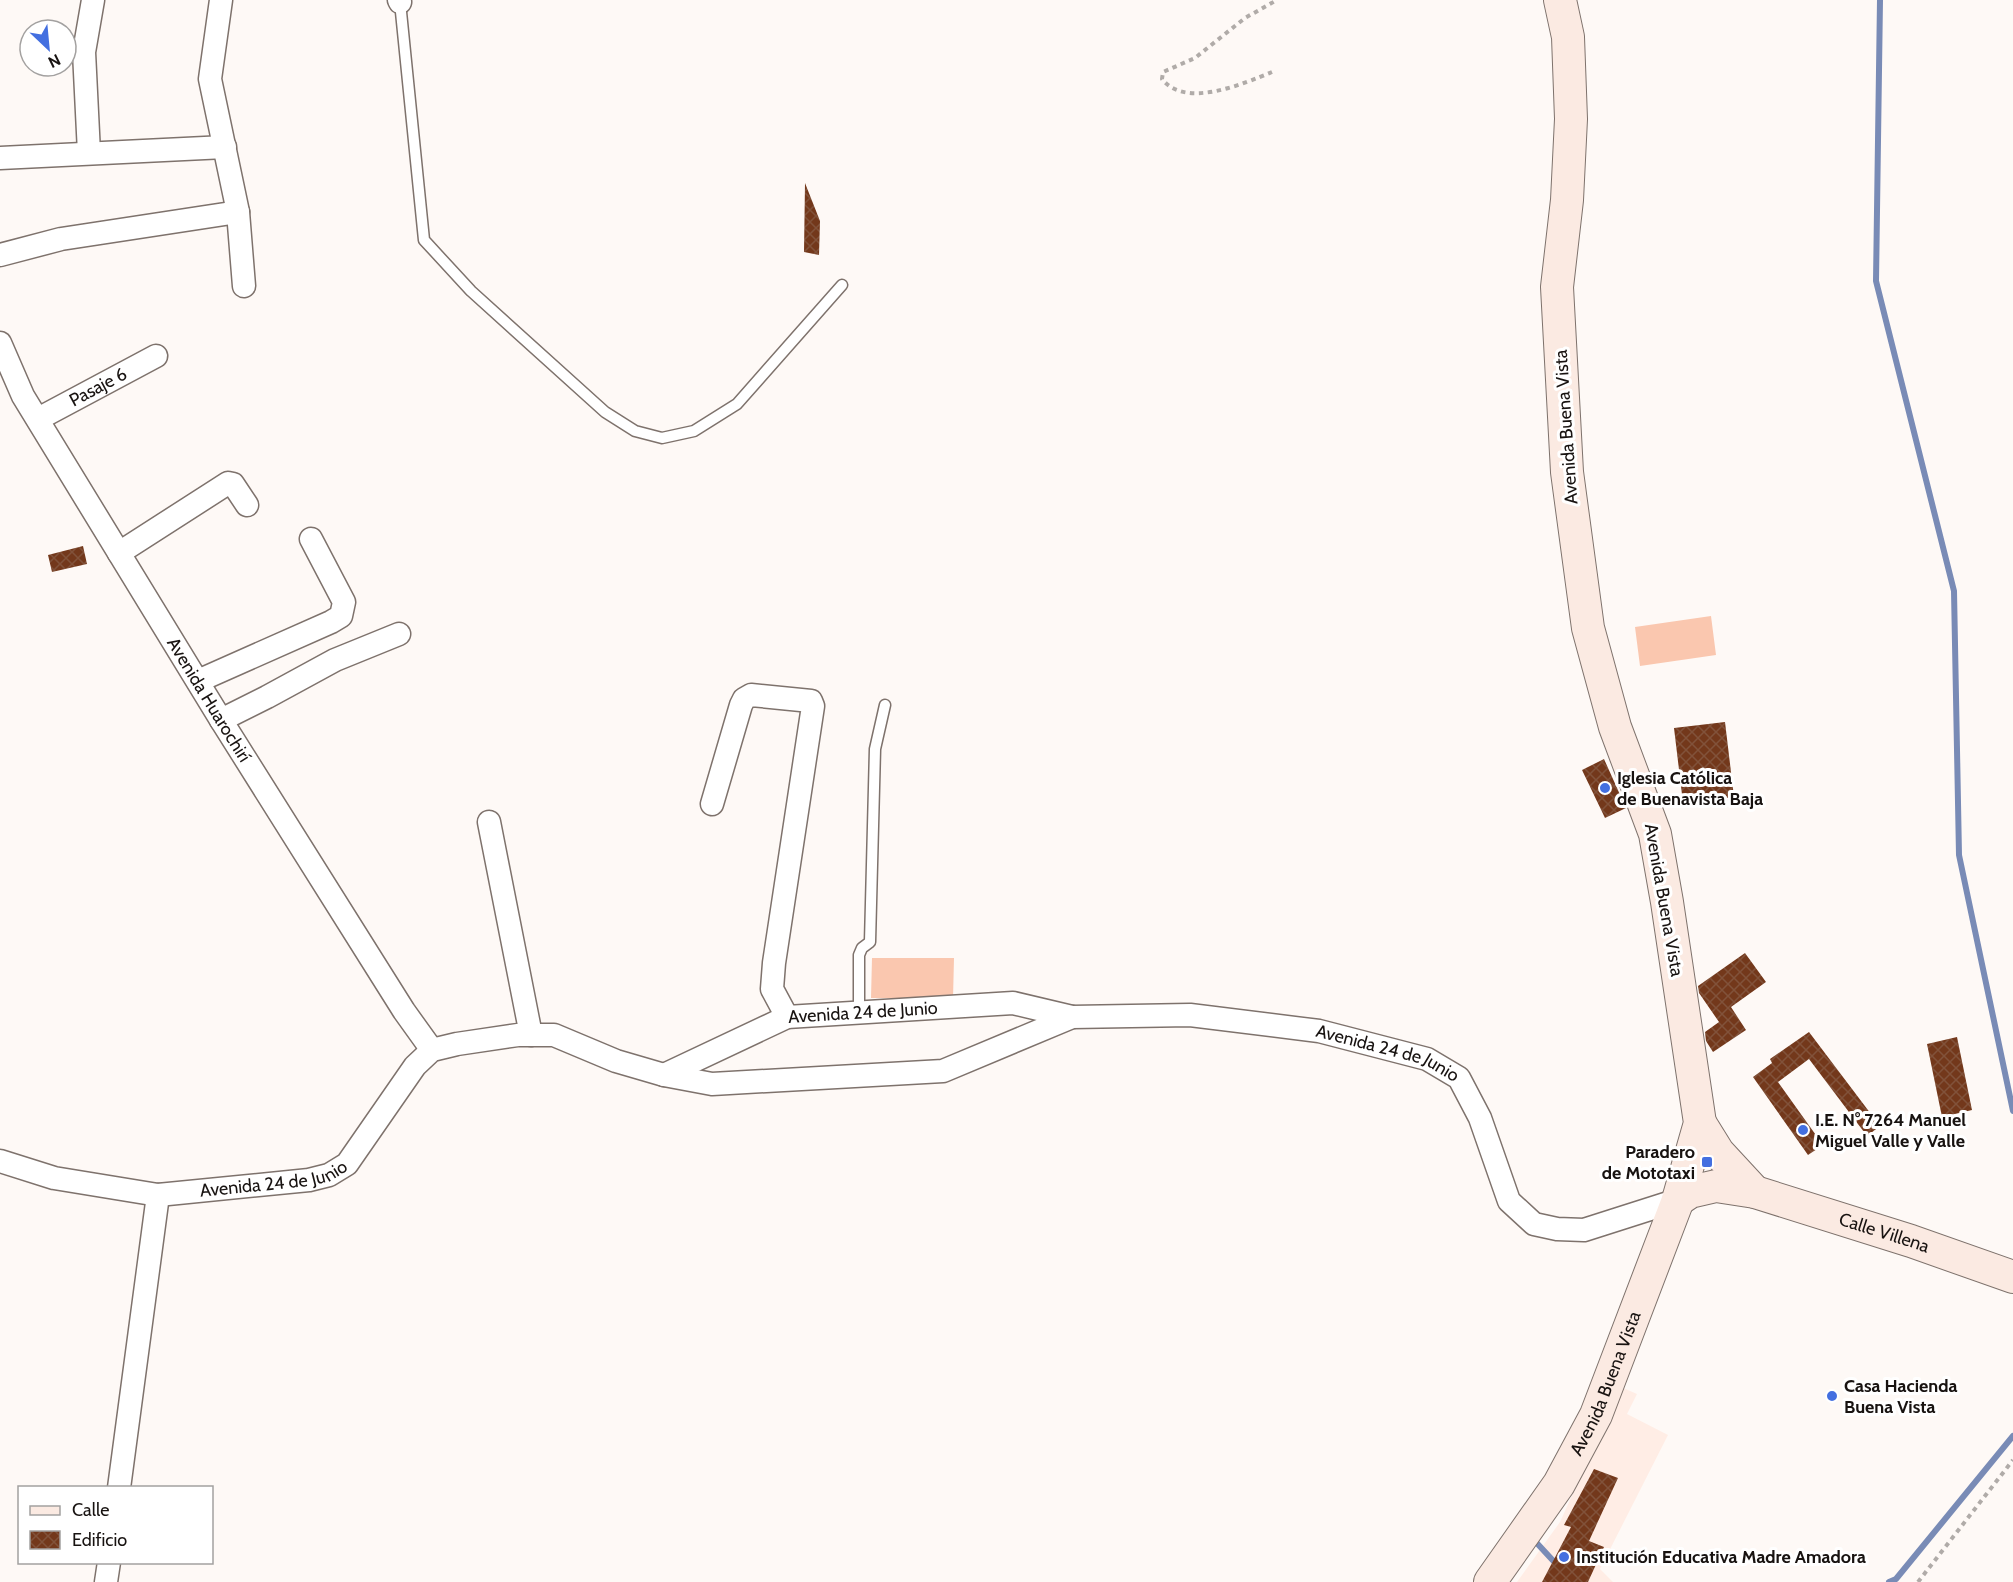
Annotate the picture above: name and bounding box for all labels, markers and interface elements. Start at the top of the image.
north arrow [18,18,78,78]
text: N [45,50,64,72]
street label: Avenida Buena Vista [1550,349,1582,505]
street label: Pasaje 6 [65,363,131,411]
street label: Avenida Huarochirí [162,634,256,766]
place label: Iglesia Católica de Buenavista Baja [1617,767,1763,810]
marker: Iglesia Católica de Buenavista Baja [1598,781,1612,795]
street label: Avenida Buena Vista [1640,822,1688,978]
street label: Avenida 24 de Junio [787,997,938,1028]
street label: Avenida 24 de Junio [1314,1020,1463,1087]
place label: I.E. N° 7264 Manuel Miguel Valle y Valle [1815,1109,1966,1152]
marker: I.E. N° 7264 Manuel Miguel Valle y Valle [1796,1123,1810,1137]
place label: Paradero de Mototaxi [1602,1141,1695,1184]
street label: Avenida 24 de Junio [199,1155,352,1202]
marker: Paradero de Mototaxi [1700,1155,1714,1169]
street label: Calle Villena [1836,1208,1933,1258]
street label: Avenida Buena Vista [1565,1308,1646,1459]
place label: Casa Hacienda Buena Vista [1844,1375,1957,1418]
marker: Casa Hacienda Buena Vista [1825,1389,1839,1403]
legend [18,1486,213,1564]
text: Calle [72,1499,109,1521]
text: Edificio [72,1529,127,1551]
place label: Institución Educativa Madre Amadora [1576,1546,1866,1568]
marker: Institución Educativa Madre Amadora [1557,1550,1571,1564]

